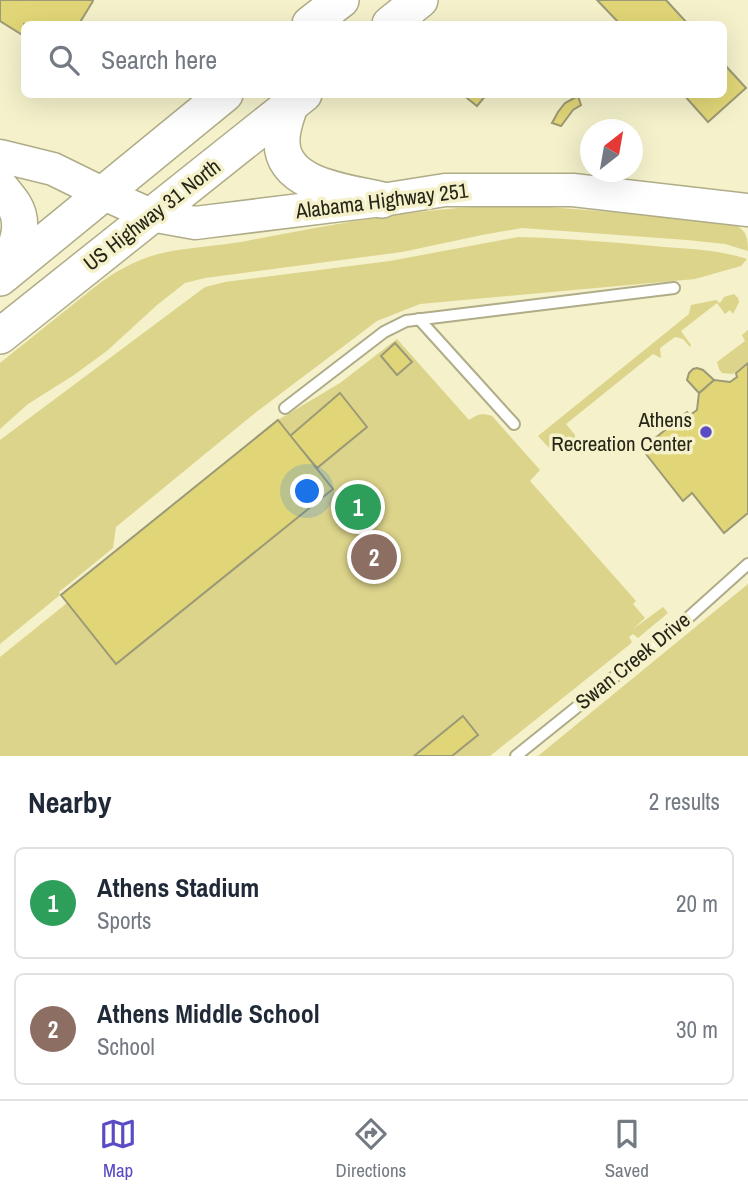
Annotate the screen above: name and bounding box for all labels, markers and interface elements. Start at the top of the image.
search box [21,21,727,98]
icon: search [45,41,83,79]
text: Search here [101,42,217,77]
north arrow [580,119,643,182]
street label: US Highway 31 North [77,152,226,277]
street label: Alabama Highway 251 [293,176,470,226]
place label: Athens Recreation Center [551,405,692,458]
marker: Athens Recreation Center [698,424,714,440]
your location [290,474,324,508]
pin: 1 [335,481,381,533]
pin: 2 [351,531,397,583]
street label: Swan Creek Drive [569,605,696,716]
text: Nearby [28,782,111,822]
text: 2 results [649,786,720,817]
text: Athens Stadium [97,870,259,905]
text: 1 [48,888,58,919]
text: 20 m [676,888,718,919]
text: Sports [97,905,152,936]
text: Athens Middle School [97,996,320,1031]
text: 2 [48,1014,58,1045]
text: 30 m [676,1014,718,1045]
text: School [97,1031,155,1062]
tab: Map [99,1115,137,1183]
tab: Directions [335,1115,406,1183]
tab: Saved [605,1115,649,1183]

